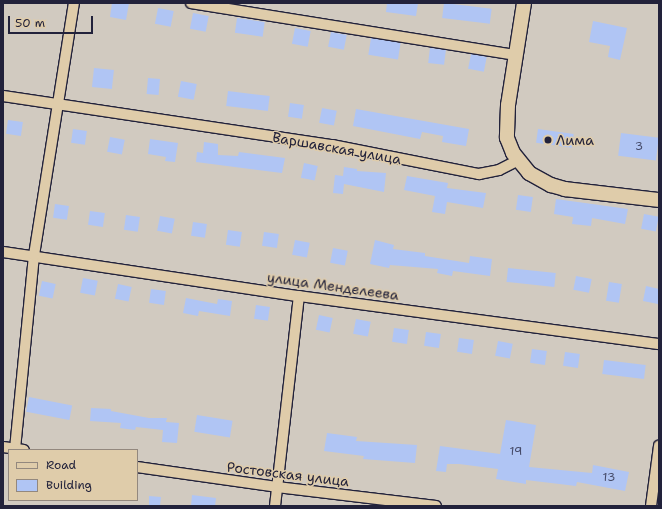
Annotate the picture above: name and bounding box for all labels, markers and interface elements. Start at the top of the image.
scale bar [10,8,95,34]
text: 50 m [15,15,45,31]
street label: Варшавская улица [271,128,403,168]
place label: Лима [556,132,594,148]
marker: Лима [543,135,553,145]
house number: 3 [635,140,643,154]
street label: улица Менделеева [266,268,400,304]
house number: 19 [510,445,522,459]
legend [8,449,138,501]
text: Road [46,457,76,473]
street label: Ростовская улица [226,458,350,490]
house number: 13 [603,471,615,485]
text: Building [46,477,92,493]

